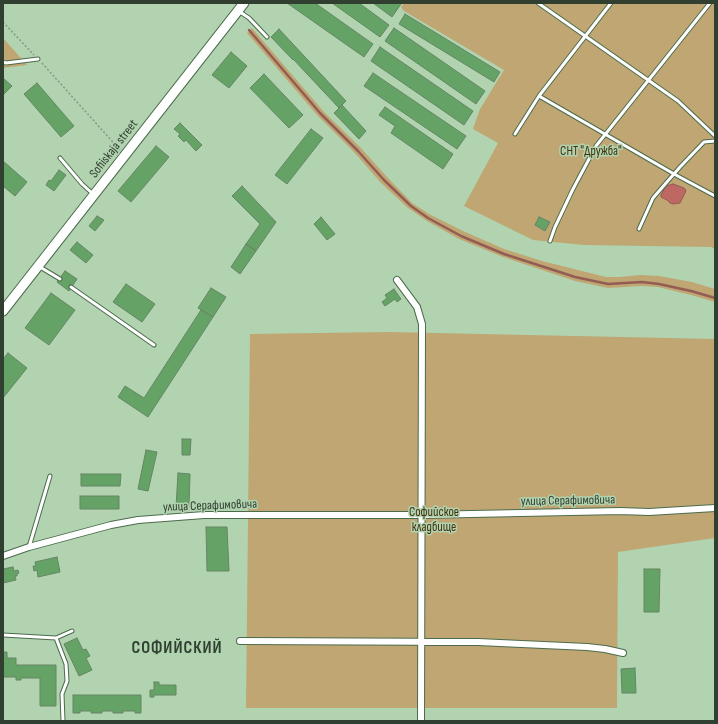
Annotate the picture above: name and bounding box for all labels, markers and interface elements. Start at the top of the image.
street label: Sofiiskaja street [86,117,142,181]
park label: СНТ "Дружба" [560,144,622,160]
street label: улица Серафимовича [521,492,615,510]
street label: улица Серафимовича [163,497,257,515]
park label: Софийское кладбище [409,505,459,536]
district label: СОФИЙСКИЙ [132,639,222,659]

